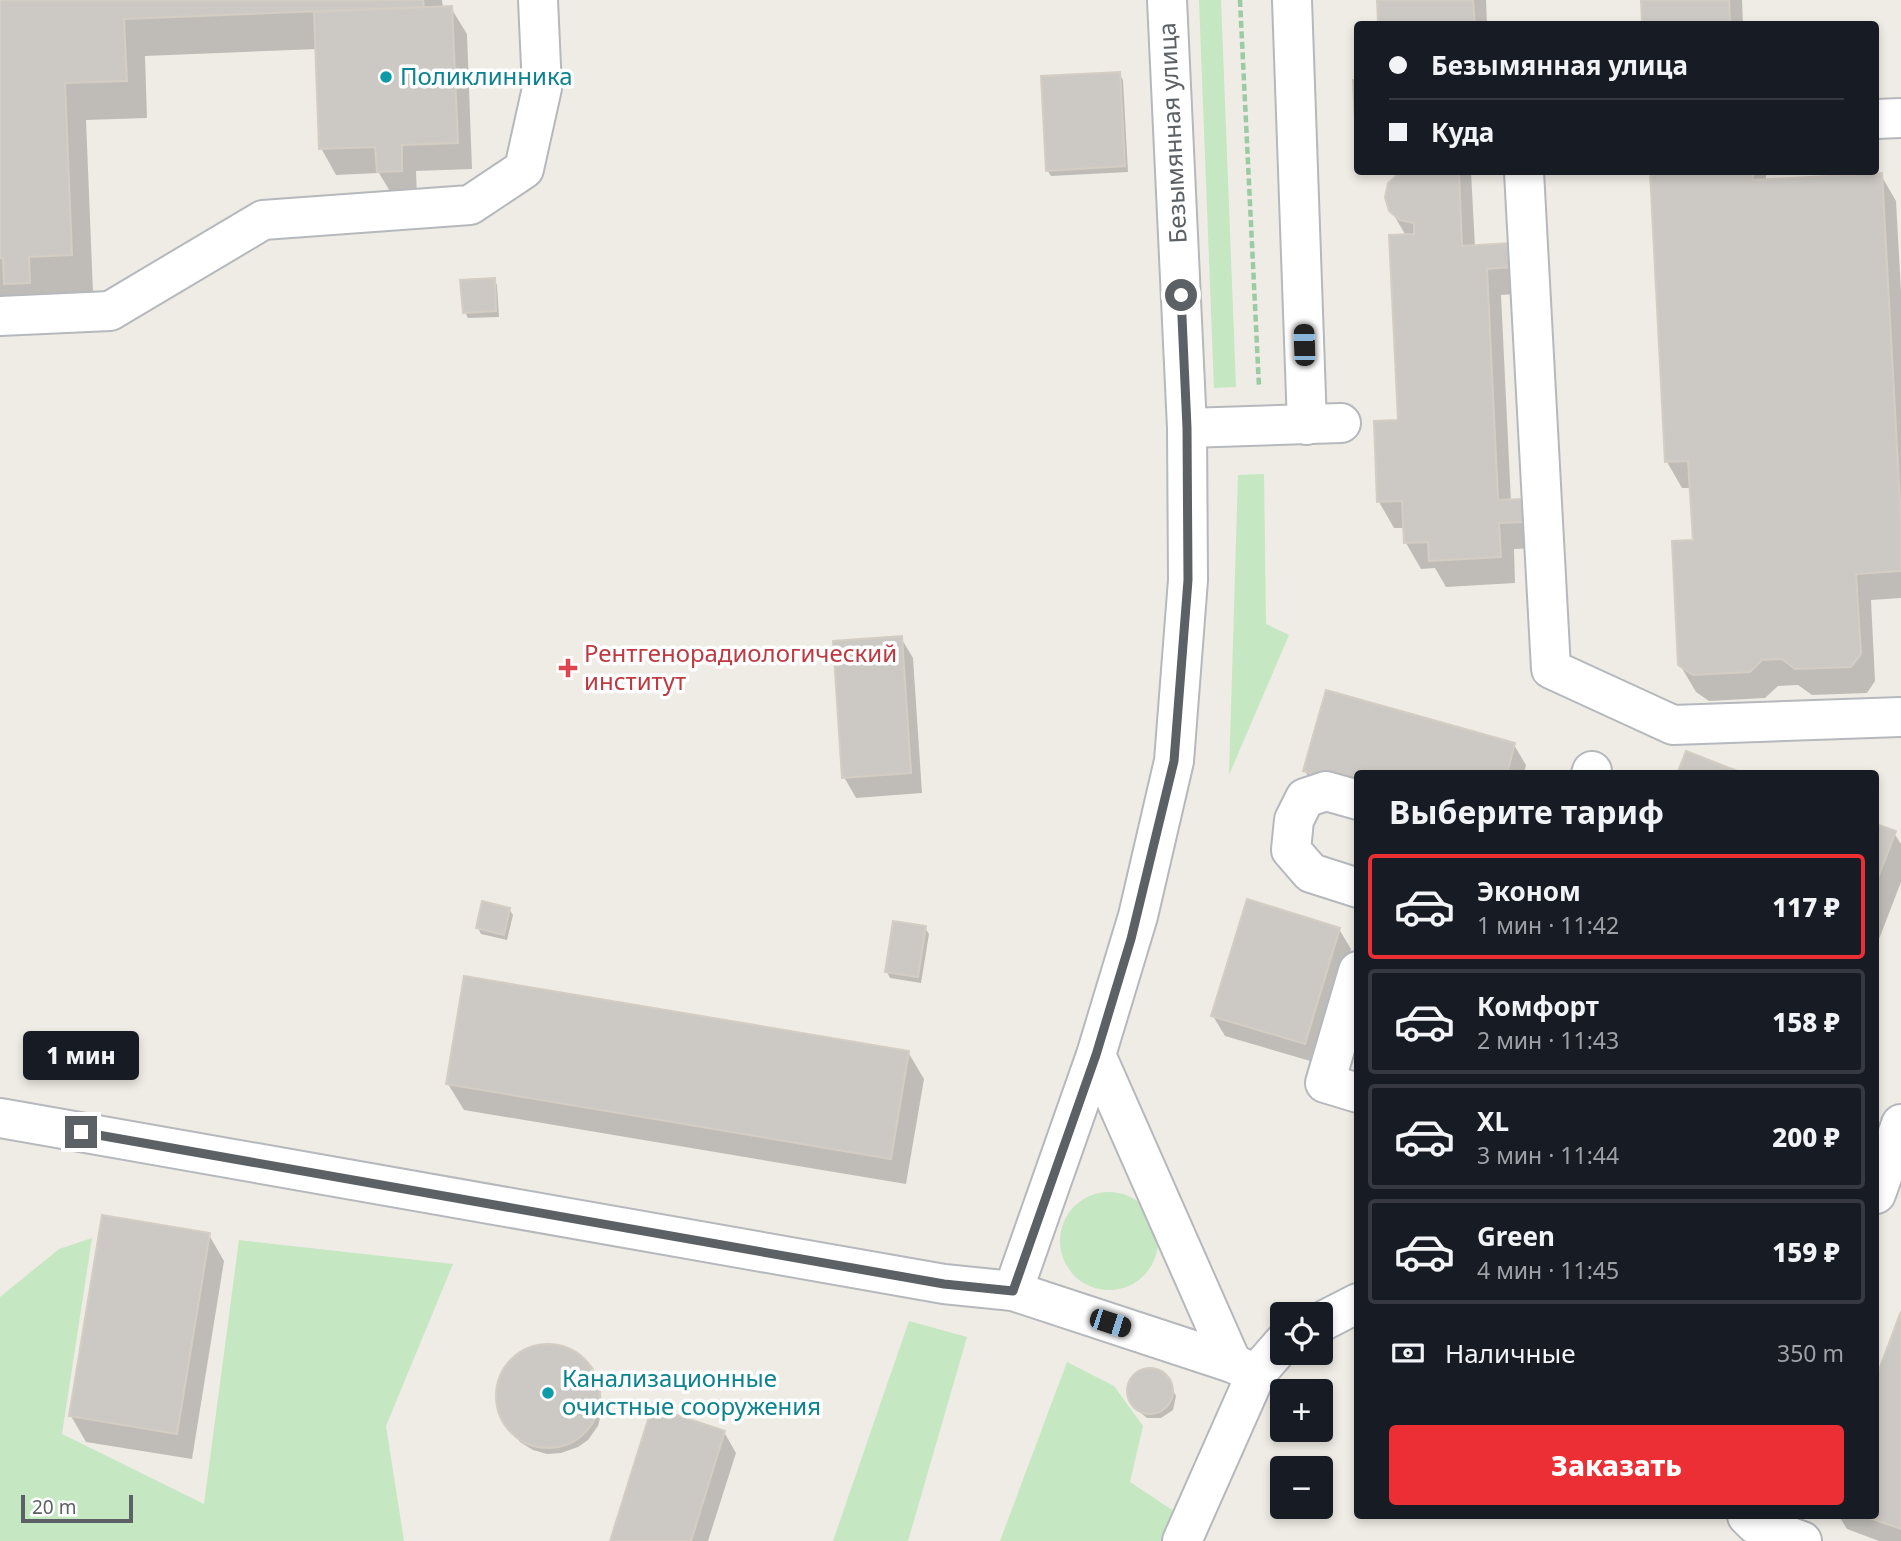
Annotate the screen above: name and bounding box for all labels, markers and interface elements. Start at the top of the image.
street label: Безымянная улица [1149,22,1194,244]
text: Безымянная улица [1431,47,1688,83]
place label: Поликлинника [400,59,573,92]
marker: Поликлинника [378,69,394,85]
text: Куда [1431,114,1494,150]
route start [1165,279,1197,311]
car [1293,324,1316,366]
place label: Рентгенорадиологический институт [584,636,897,697]
marker: Рентгенорадиологический институт [558,658,578,678]
text: Выберите тариф [1389,790,1664,833]
text: Эконом [1477,873,1581,909]
icon: car [1393,875,1456,938]
text: 117 ₽ [1772,889,1840,925]
text: 1 мин · 11:42 [1477,909,1619,941]
text: Комфорт [1477,988,1599,1024]
icon: car [1393,990,1456,1053]
text: 158 ₽ [1772,1004,1840,1040]
text: 2 мин · 11:43 [1477,1024,1619,1056]
callout: 1 мин [23,1030,139,1080]
text: 1 мин [46,1039,116,1071]
text: XL [1477,1103,1509,1139]
icon: car [1393,1105,1456,1168]
route end [65,1116,97,1148]
text: 200 ₽ [1772,1119,1840,1155]
text: 3 мин · 11:44 [1477,1139,1619,1171]
text: Green [1477,1218,1555,1254]
icon: car [1393,1220,1456,1283]
text: 159 ₽ [1772,1234,1840,1270]
text: 4 мин · 11:45 [1477,1254,1619,1286]
map controls [1270,1302,1333,1519]
button: locate [1270,1302,1333,1365]
car [1087,1307,1134,1339]
icon: cash [1389,1334,1427,1372]
text: Наличные [1445,1335,1576,1371]
text: 350 m [1777,1337,1844,1369]
place label: Канализационные очистные сооружения [562,1361,821,1422]
button: + [1270,1379,1333,1442]
marker: Канализационные очистные сооружения [540,1385,556,1401]
button: Заказать [1389,1425,1844,1505]
button: − [1270,1456,1333,1519]
scale bar [21,1492,133,1524]
text: 20 m [32,1494,76,1520]

